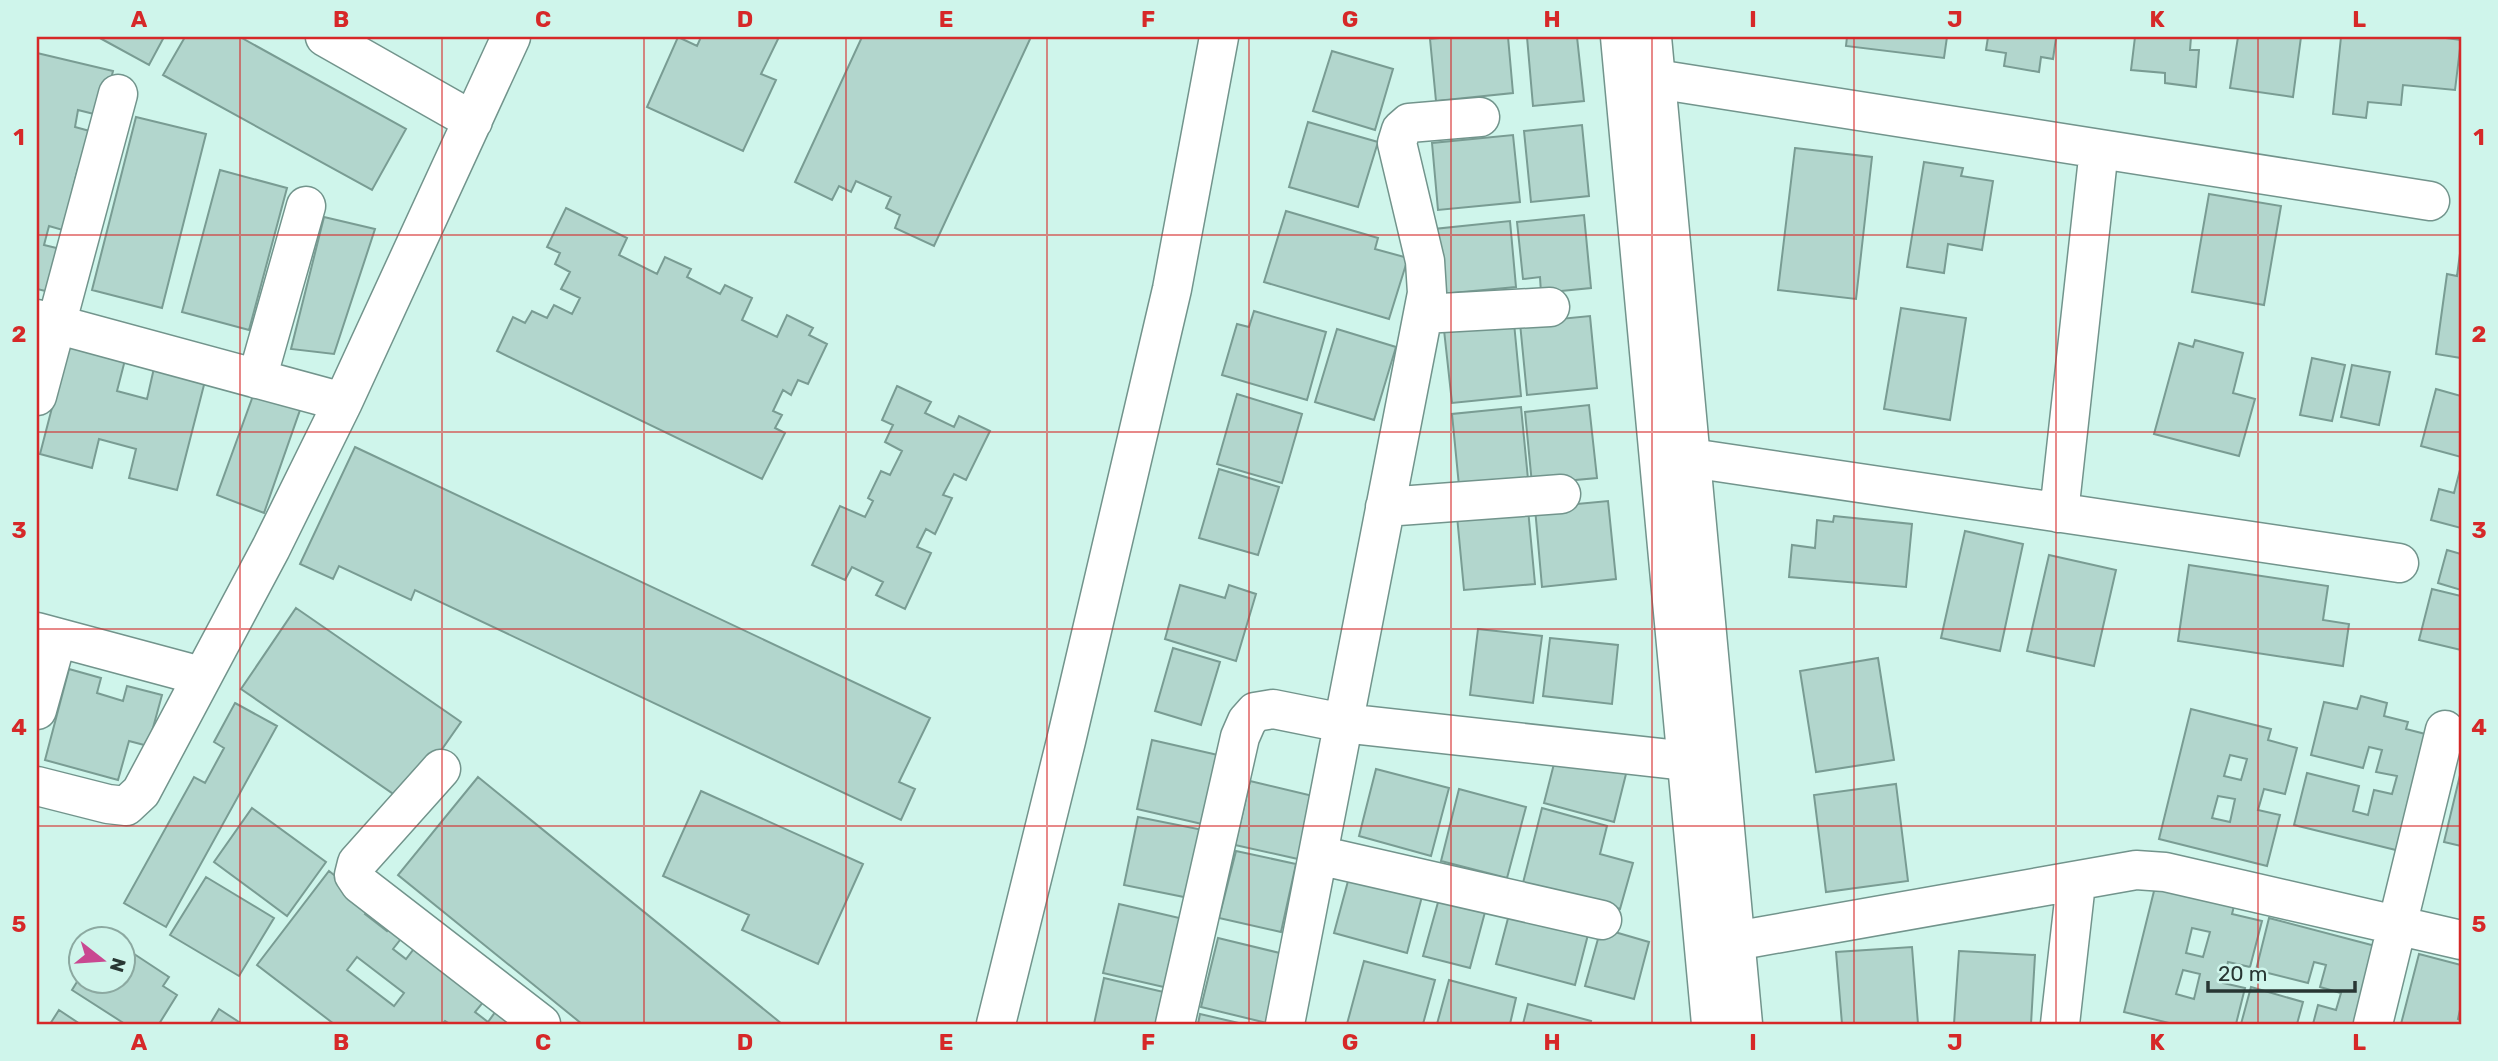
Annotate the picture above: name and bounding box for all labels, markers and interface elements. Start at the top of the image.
text: A [131,5,148,33]
text: B [333,5,349,33]
text: C [535,5,551,33]
text: D [737,5,753,33]
text: E [939,5,953,33]
text: F [1141,5,1155,33]
text: G [1342,5,1358,33]
text: H [1543,5,1561,33]
text: I [1749,5,1757,33]
text: J [1947,5,1963,33]
text: K [2149,5,2165,33]
text: L [2352,5,2366,33]
text: 1 [13,123,25,151]
text: 1 [2473,123,2485,151]
text: 2 [12,320,26,348]
text: 2 [2472,320,2486,348]
text: 3 [11,516,27,544]
text: 3 [2471,516,2487,544]
text: 4 [11,713,27,741]
text: 4 [2471,713,2487,741]
text: 5 [12,910,27,938]
text: 5 [2472,910,2487,938]
north arrow [66,925,136,995]
scale bar [2208,949,2354,993]
text: N [105,955,131,975]
text: 20 m [2218,961,2267,986]
text: A [131,1028,148,1056]
text: B [333,1028,349,1056]
text: C [535,1028,551,1056]
text: D [737,1028,753,1056]
text: E [939,1028,953,1056]
text: F [1141,1028,1155,1056]
text: G [1342,1028,1358,1056]
text: H [1543,1028,1561,1056]
text: I [1749,1028,1757,1056]
text: J [1947,1028,1963,1056]
text: K [2149,1028,2165,1056]
text: L [2352,1028,2366,1056]

